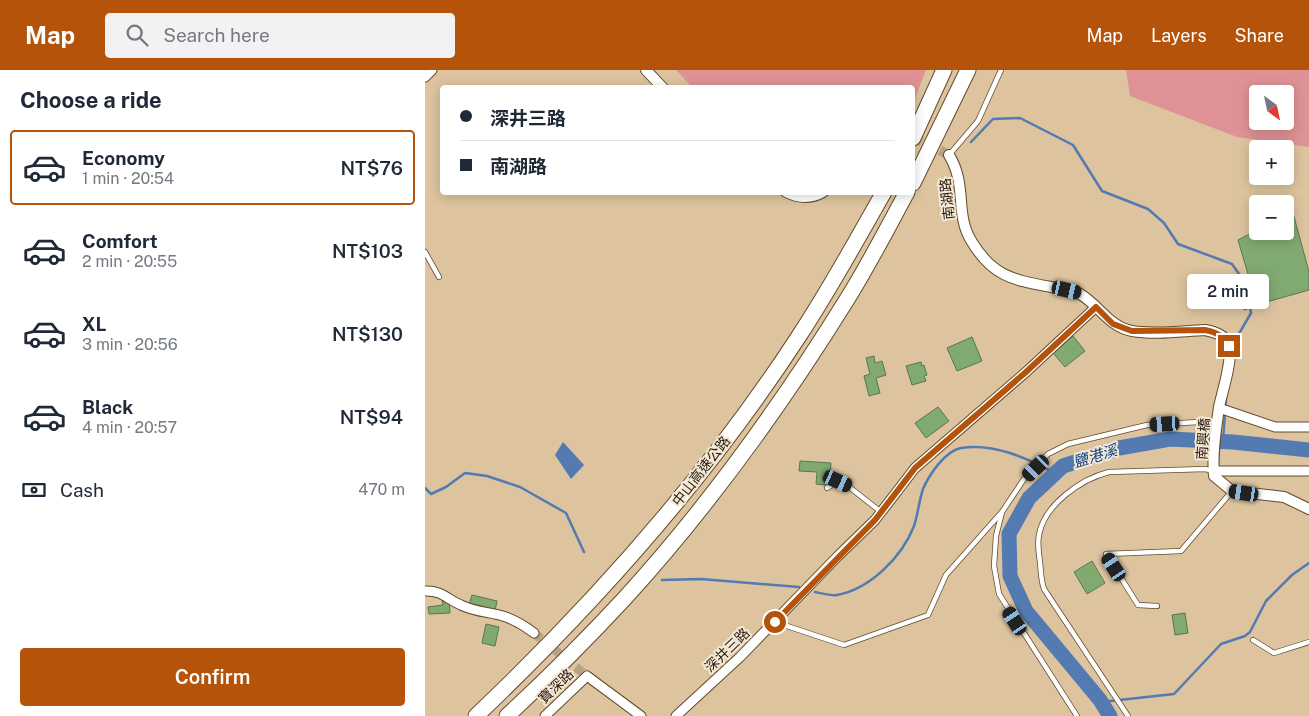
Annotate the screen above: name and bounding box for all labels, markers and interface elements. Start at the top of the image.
search box [105,13,455,58]
text: Map [25,21,75,49]
icon: search [123,21,151,49]
text: Search here [163,24,270,46]
text: Map [1087,25,1123,46]
text: Layers [1151,25,1207,46]
text: Share [1235,25,1284,46]
north arrow [1249,85,1294,130]
map controls [1249,85,1294,240]
text: Choose a ride [20,87,162,113]
text: 深井三路 [490,107,566,129]
button: + [1249,140,1294,185]
icon: car [22,145,67,190]
text: Economy [82,147,165,169]
text: 南湖路 [490,155,547,177]
text: NT$76 [341,157,403,179]
text: 1 min · 20:54 [82,169,174,188]
street label: 南湖路 [937,177,957,221]
button: − [1249,195,1294,240]
icon: car [22,228,67,273]
text: Comfort [82,230,158,252]
text: NT$103 [332,240,403,262]
text: 2 min · 20:55 [82,252,177,271]
callout: 2 min [1188,274,1270,308]
car [1050,279,1083,301]
text: 2 min [1207,282,1249,301]
icon: car [22,311,67,356]
text: XL [82,313,107,335]
text: NT$130 [332,323,403,345]
text: 3 min · 20:56 [82,335,178,354]
route end [1218,335,1240,357]
icon: car [22,394,67,439]
text: Black [82,396,133,418]
text: NT$94 [340,406,403,428]
car [1149,416,1180,432]
street label: 南興橋 [1194,417,1212,461]
text: 4 min · 20:57 [82,418,177,437]
street label: 中山高速公路 [669,433,733,509]
water label: 鹽港溪 [1071,441,1121,471]
car [1019,452,1052,484]
car [821,468,854,494]
icon: cash [20,476,48,504]
text: Cash [60,479,104,501]
text: 470 m [358,480,405,499]
car [1228,483,1259,503]
car [1099,550,1128,584]
car [1000,604,1029,638]
route start [764,611,786,633]
street label: 深井三路 [701,625,753,675]
button: Confirm [20,648,405,706]
street label: 寶深路 [535,666,577,706]

